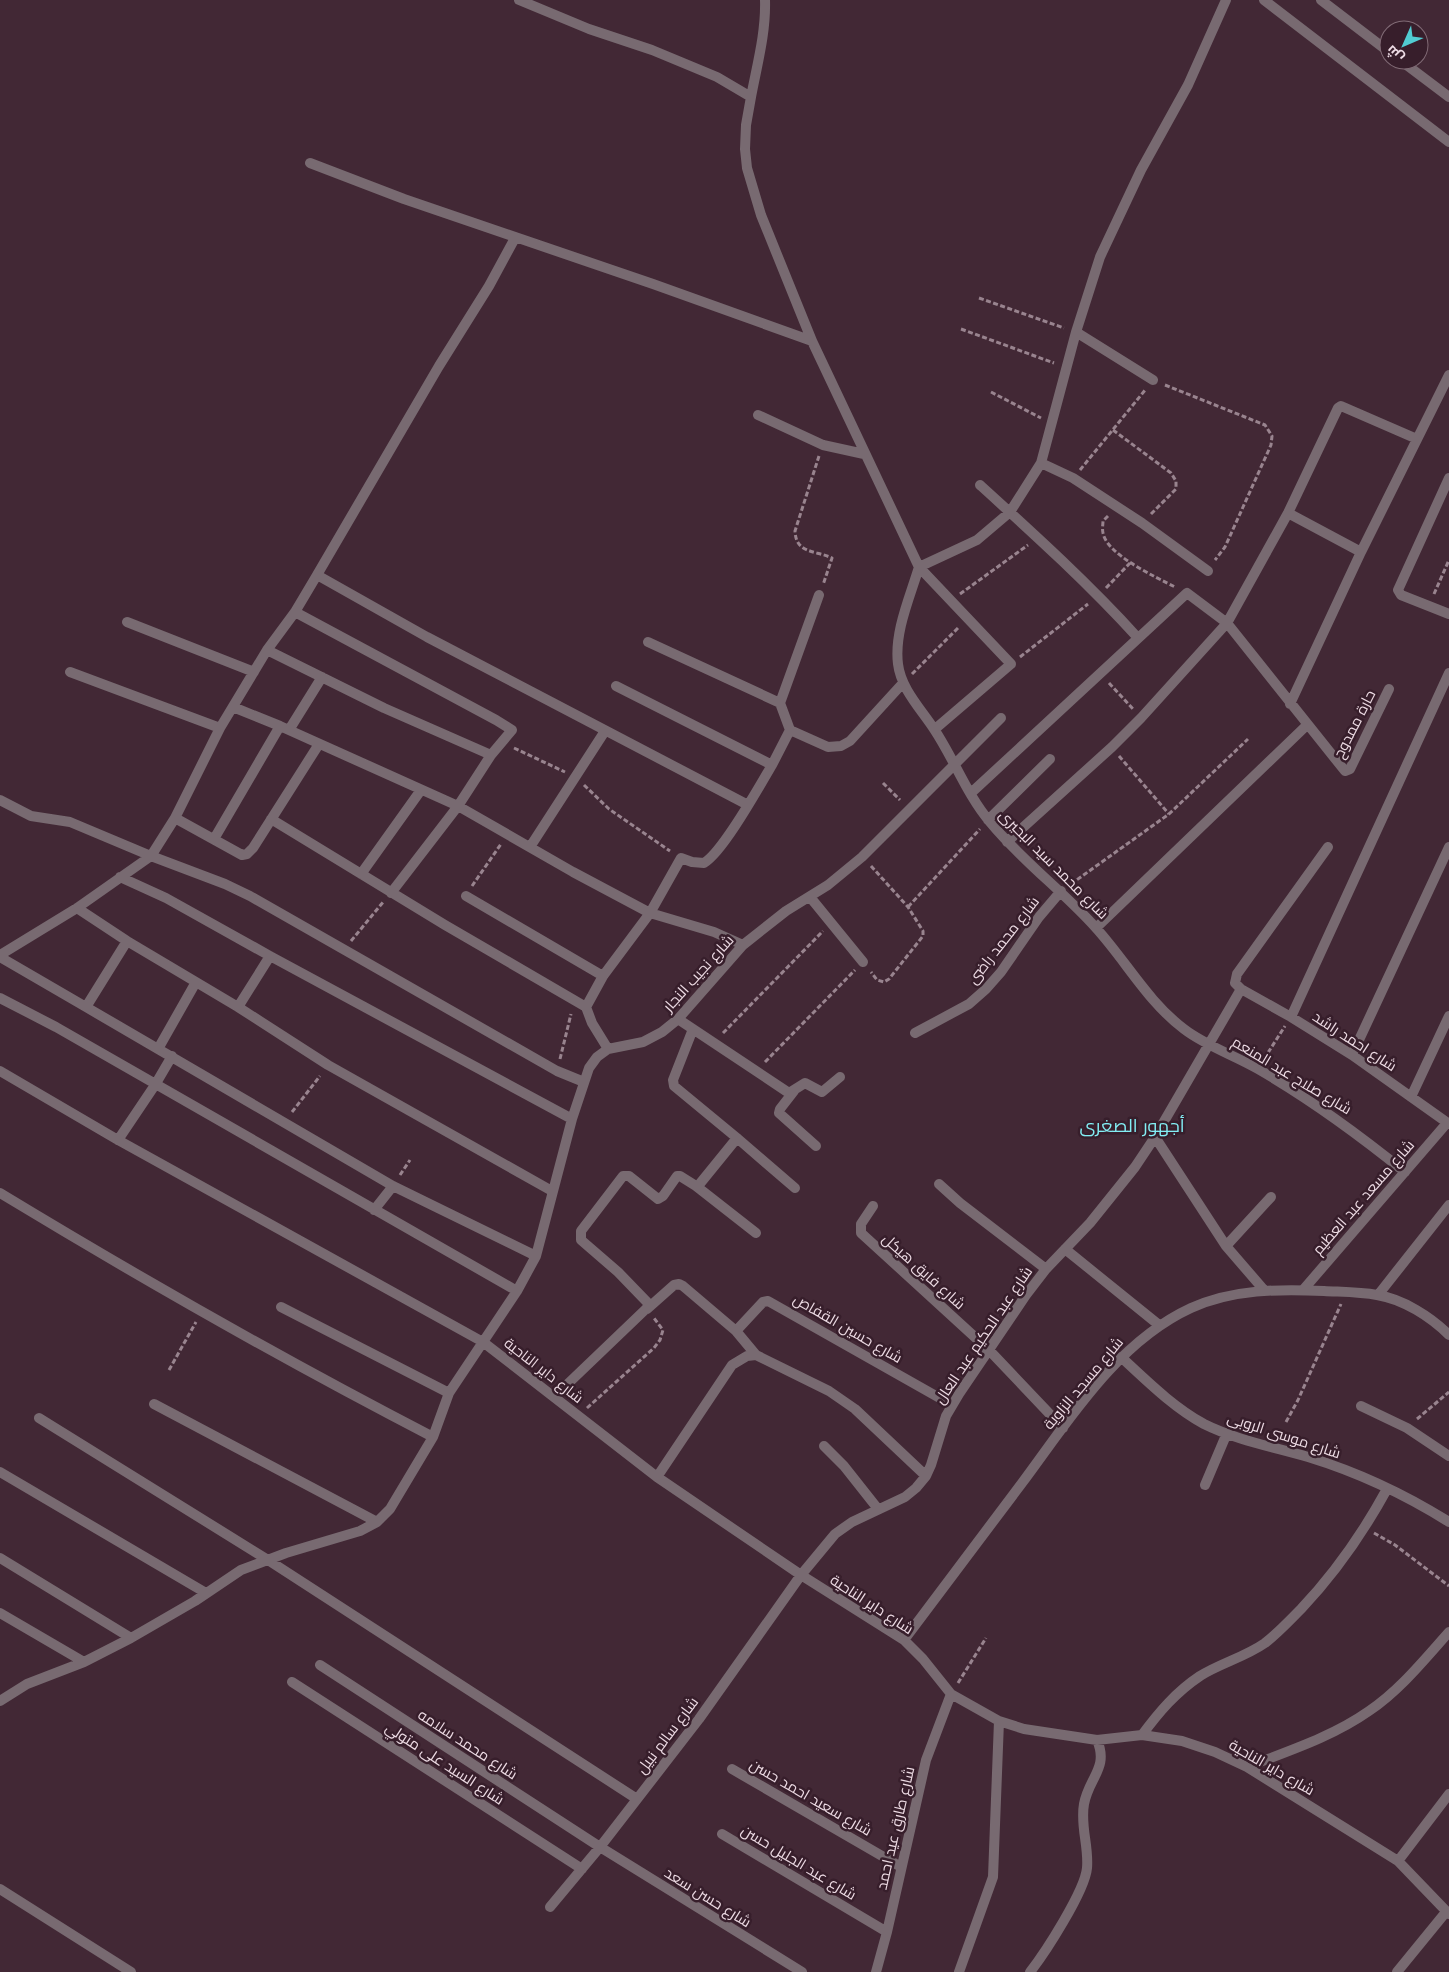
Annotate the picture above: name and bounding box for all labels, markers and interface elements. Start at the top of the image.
north arrow [1379,20,1429,70]
text: ش [1382,41,1408,67]
street label: حارة ممدوح [1329,687,1381,762]
street label: شارع محمد سيد البحيرى [994,805,1113,924]
street label: شارع محمد راضى [963,892,1045,989]
street label: شارع نجيب النجار [658,931,739,1018]
street label: شارع احمد راشد [1308,1007,1401,1077]
street label: شارع صلاح عبد المنعم [1228,1032,1355,1120]
district label: أجهور الصغرى [1079,1115,1185,1137]
street label: شارع مسعد عبد العظيم [1308,1136,1420,1260]
street label: شارع فايق هيكل [877,1229,969,1315]
street label: شارع عبد الحكيم عبد العال [930,1263,1038,1409]
street label: شارع حسين القفاص [789,1289,906,1369]
street label: شارع داير الناحية [499,1333,588,1409]
street label: شارع مسجد الزاوية [1039,1333,1129,1434]
street label: شارع موسى الروبى [1224,1408,1343,1464]
street label: شارع داير الناحية [826,1570,917,1640]
street label: شارع سالم نبيل [632,1693,704,1779]
street label: شارع محمد سلامه [413,1705,521,1785]
street label: شارع السيد على متولي [380,1717,508,1811]
street label: شارع داير الناحية [1225,1735,1318,1801]
street label: شارع سعيد احمد حسن [745,1754,876,1841]
street label: شارع طارق عيد احمد [872,1764,920,1892]
street label: شارع عبد الجليل حسن [737,1820,860,1906]
street label: شارع حسن سعد [660,1863,755,1933]

